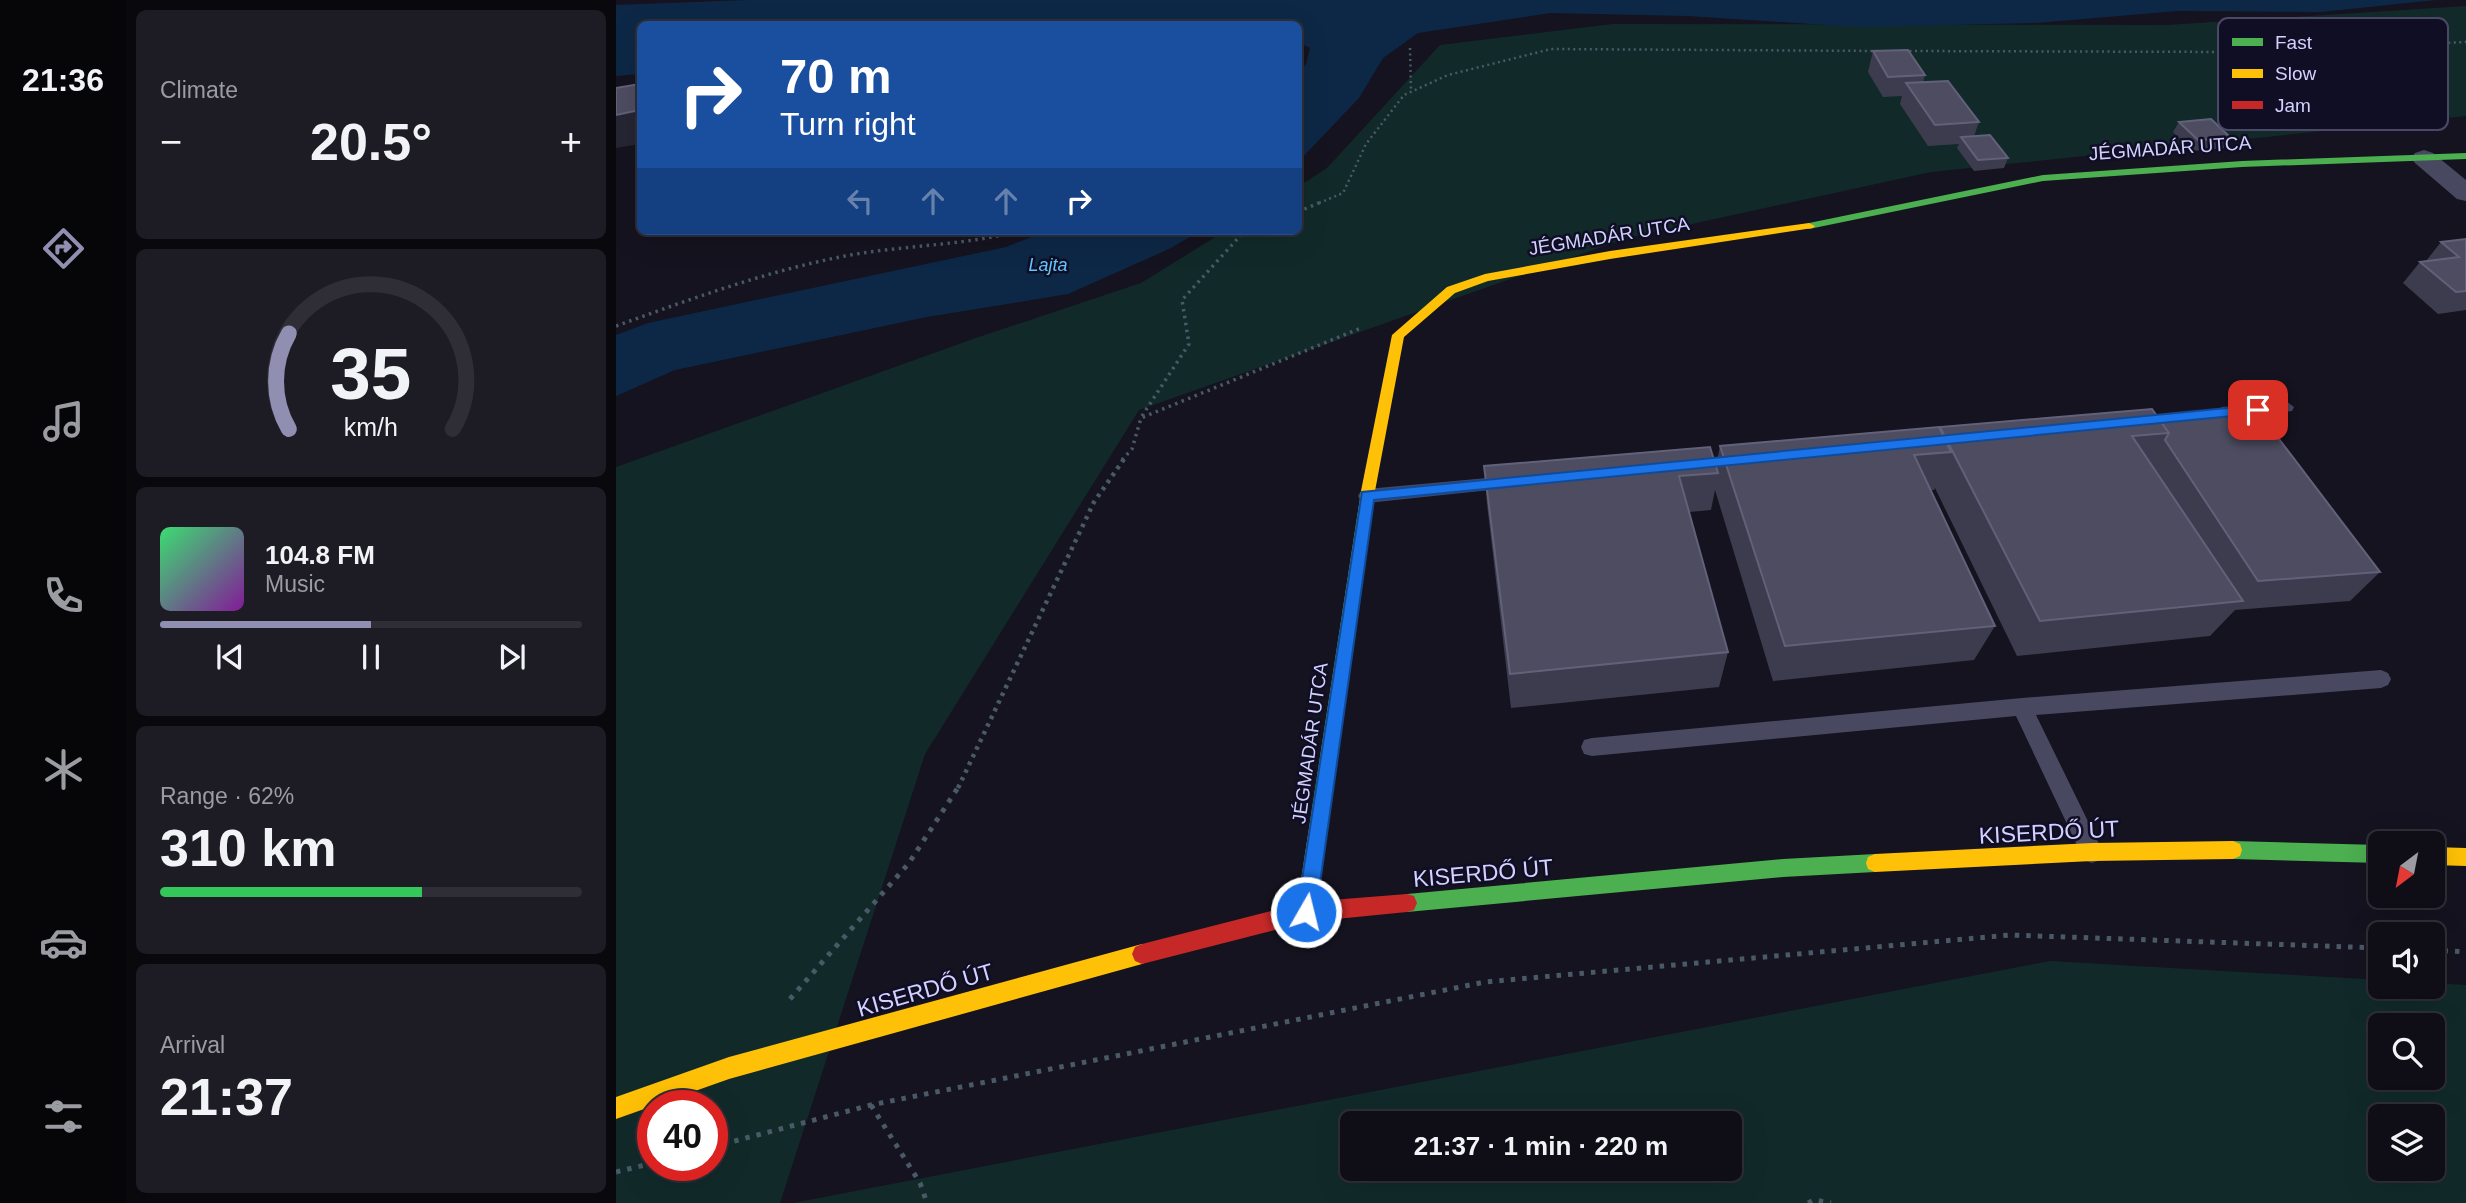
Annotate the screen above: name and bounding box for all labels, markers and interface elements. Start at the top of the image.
legend [2218,18,2448,130]
text: Fast [2275,32,2313,53]
icon: right [665,49,756,140]
text: 70 m [780,49,892,103]
text: 21:36 [22,62,104,98]
text: Slow [2275,63,2316,84]
text: Climate [160,77,238,103]
text: Jam [2275,95,2311,116]
text: Turn right [780,106,916,142]
text: 20.5° [310,113,432,171]
text: − [160,121,182,163]
text: + [560,121,582,163]
street label: JÉGMADÁR UTCA [2088,132,2252,164]
icon: left [841,182,879,220]
icon: ahead [914,182,952,220]
icon: ahead [987,182,1025,220]
icon: right [1060,182,1098,220]
street label: JÉGMADÁR UTCA [1527,213,1691,259]
icon: directions [39,224,88,273]
water label: Lajta [1028,255,1068,275]
text: 35 [331,333,411,414]
pin [2228,380,2288,440]
icon: arrive [2239,391,2277,429]
icon: music [39,397,88,446]
text: km/h [344,413,398,441]
text: 104.8 FM [265,540,375,570]
icon: phone [39,571,88,620]
text: Music [265,571,325,597]
icon: previous [211,638,249,676]
icon: pause [352,638,390,676]
icon: next [493,638,531,676]
street label: JÉGMADÁR UTCA [1288,661,1332,825]
icon: climate [39,745,88,794]
text: Range · 62% [160,783,294,809]
street label: KISERDŐ ÚT [1978,815,2120,849]
text: 310 km [160,819,336,877]
north arrow [2368,831,2445,908]
map controls [2368,831,2445,1181]
street label: KISERDŐ ÚT [1412,854,1554,892]
position arrow [1269,875,1343,949]
icon: car [39,918,88,967]
button: sound [2368,922,2445,999]
street label: KISERDŐ ÚT [854,958,996,1022]
button: search [2368,1013,2445,1090]
text: Arrival [160,1032,225,1058]
text: 21:37 [160,1068,293,1126]
speed limit sign: 40 [637,1090,728,1181]
icon: filters [39,1092,88,1141]
button: layers [2368,1104,2445,1181]
text: 21:37 · 1 min · 220 m [1414,1131,1668,1161]

